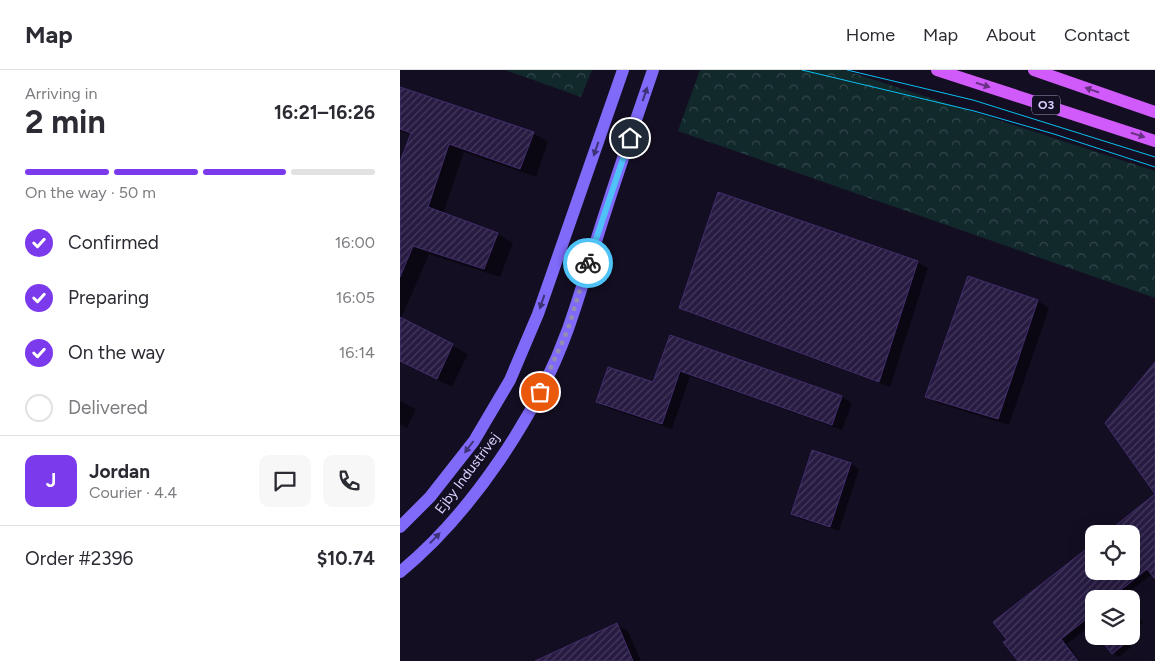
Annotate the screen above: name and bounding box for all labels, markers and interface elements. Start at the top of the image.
text: Map [25,20,73,49]
text: Home [846,24,895,46]
text: Map [923,24,958,46]
text: About [986,24,1036,46]
text: Contact [1064,24,1130,46]
one-way arrow [976,81,991,89]
text: Arriving in [25,84,97,103]
one-way arrow [1085,86,1100,94]
one-way arrow [642,87,649,102]
road number: O3 [1032,96,1060,114]
text: 16:21–16:26 [274,101,375,124]
text: 2 min [25,103,106,141]
pin [609,117,651,159]
icon: home [616,124,644,152]
one-way arrow [1130,132,1145,139]
one-way arrow [592,142,600,157]
text: On the way · 50 m [25,183,156,202]
icon: check [25,229,53,257]
text: Confirmed [68,231,159,254]
text: 16:00 [335,233,375,252]
courier [563,238,613,288]
icon: bike [574,249,602,277]
icon: check [25,284,53,312]
text: Preparing [68,286,149,309]
text: 16:05 [336,288,375,307]
one-way arrow [538,295,545,310]
icon: check [25,339,53,367]
text: On the way [68,341,165,364]
text: 16:14 [339,343,375,362]
pin [519,371,561,413]
icon: bag [526,378,554,406]
text: Delivered [68,396,148,419]
street label: Ejby Industrivej [431,430,503,517]
one-way arrow [464,440,474,454]
button: chat [259,455,311,507]
button: phone [323,455,375,507]
text: Jordan [89,460,150,483]
text: J [46,469,56,492]
text: Courier · 4.4 [89,483,177,502]
map controls [1085,525,1140,645]
button: locate [1085,525,1140,580]
one-way arrow [429,533,441,545]
text: Order #2396 [25,547,133,570]
text: $10.74 [317,547,375,570]
button: layers [1085,590,1140,645]

